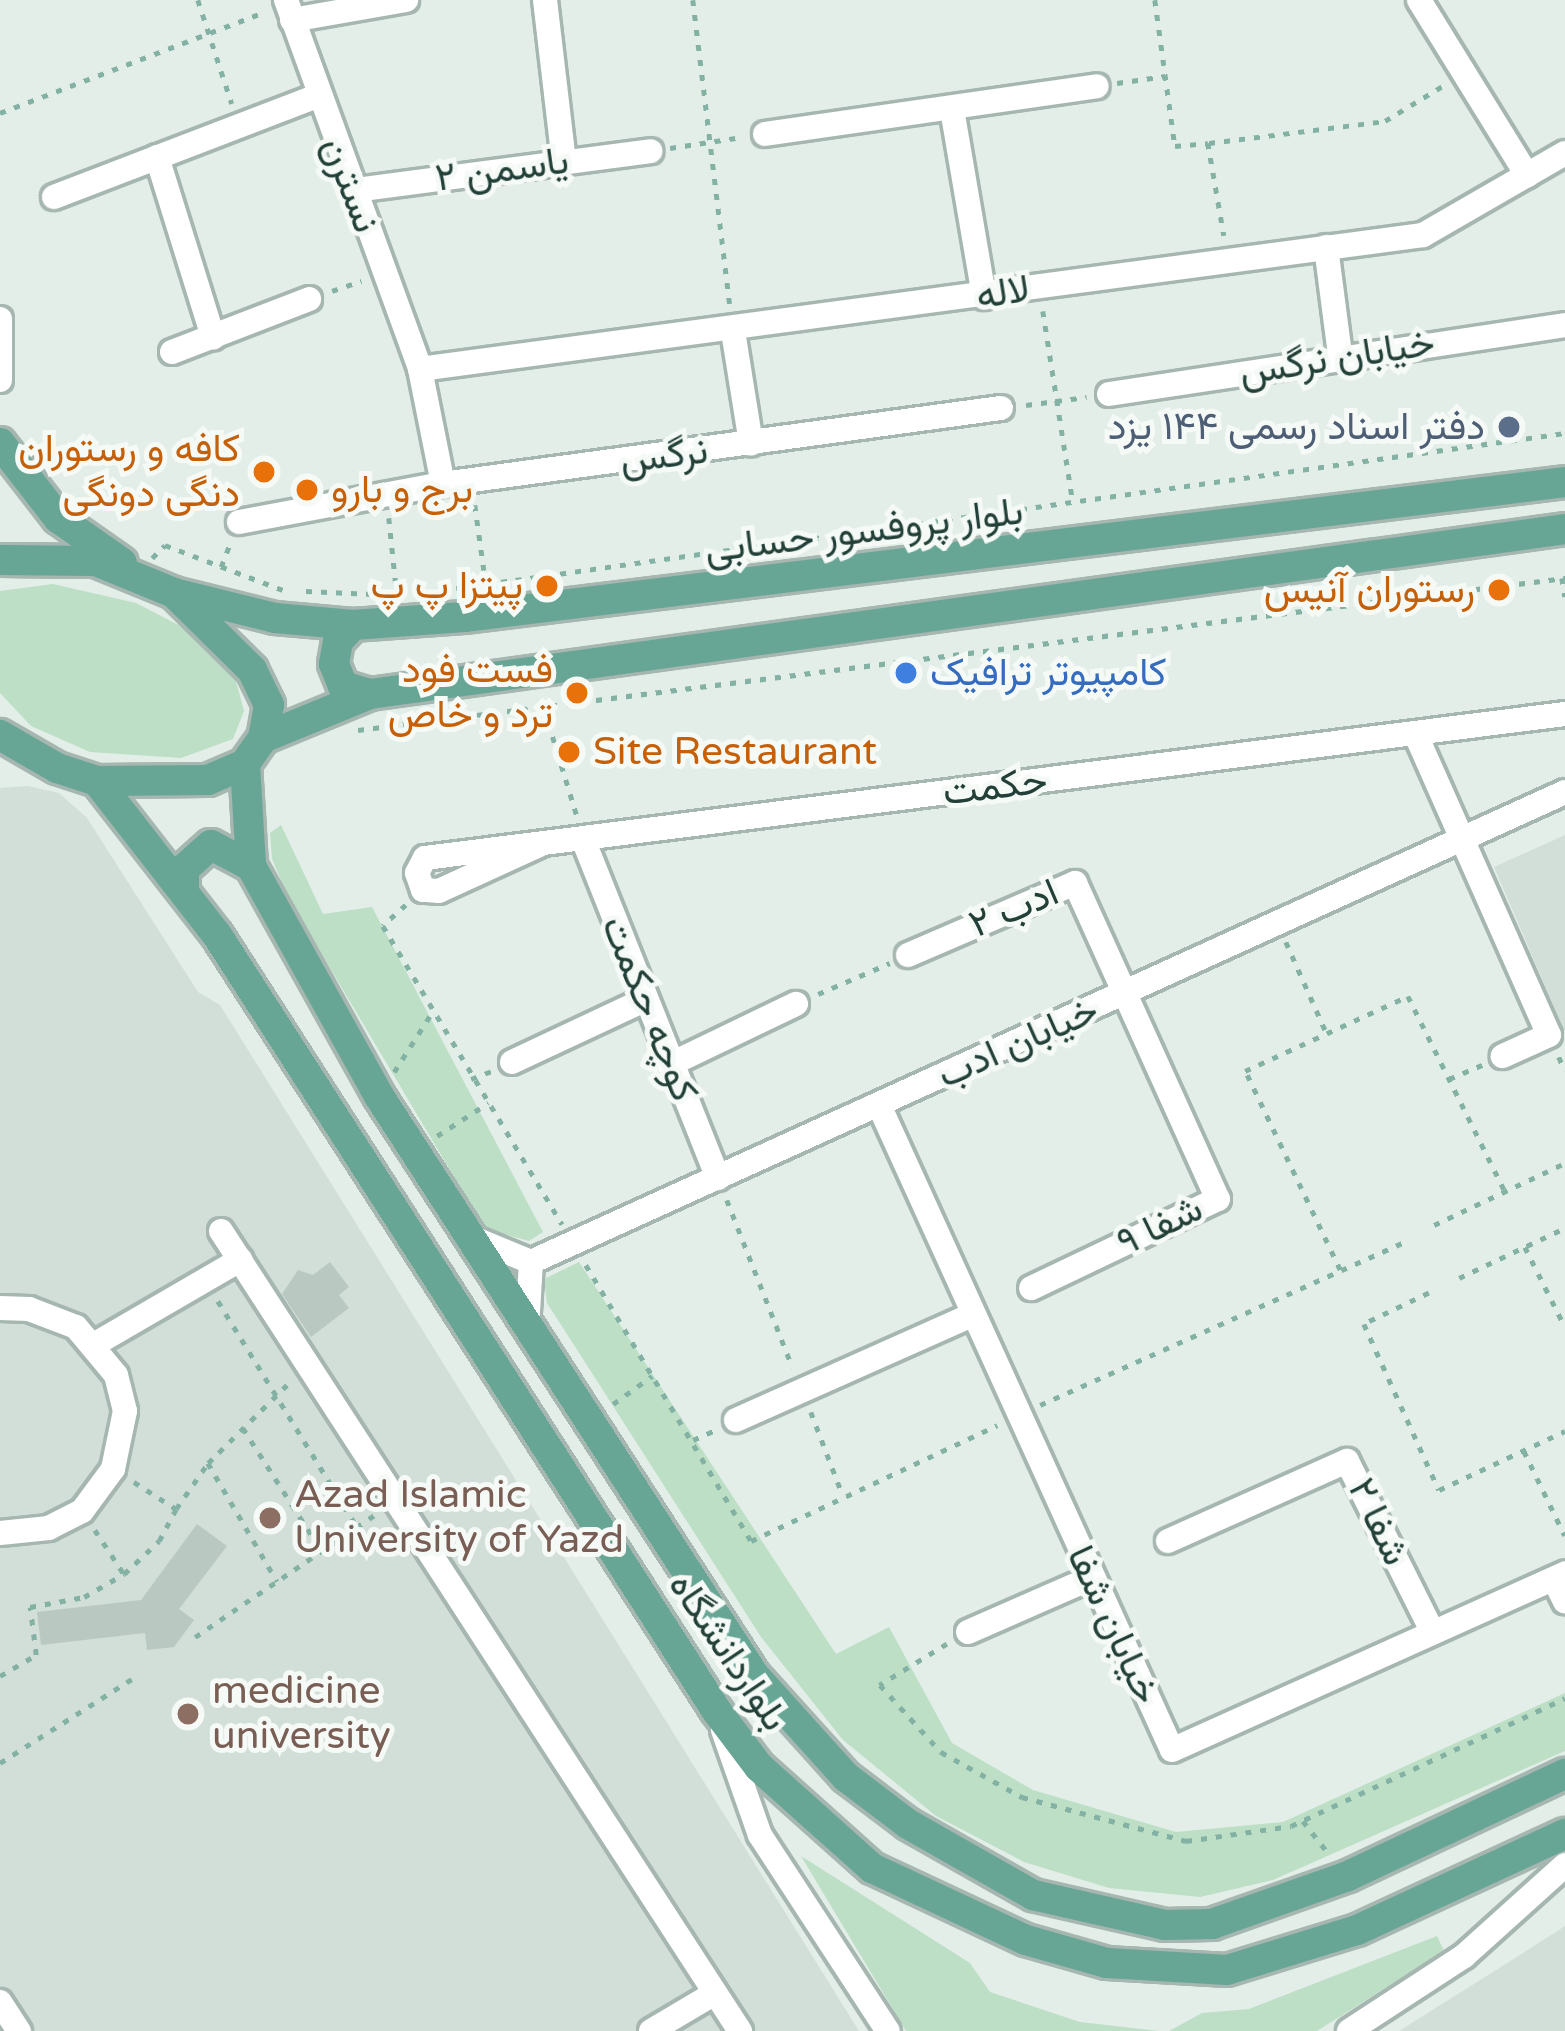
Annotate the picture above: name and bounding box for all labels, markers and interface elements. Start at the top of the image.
street label: نسترن [311,131,389,239]
street label: یاسمن ۲ [432,137,572,203]
street label: لاله [973,266,1033,320]
street label: خیابان نرگس [1236,319,1438,397]
place label: دفتر اسناد رسمی ۱۴۴ یزد [1108,404,1485,450]
marker: دفتر اسناد رسمی ۱۴۴ یزد [1496,414,1522,440]
place label: کافه و رستوران دنگی دونگی [18,427,240,518]
street label: نرگس [617,427,711,485]
marker: کافه و رستوران دنگی دونگی [251,459,277,485]
place label: برج و بارو [331,467,473,513]
marker: برج و بارو [294,477,320,503]
street label: بلوار پروفسور حسابی [702,488,1026,574]
place label: پیتزا پ پ [371,563,523,609]
place label: رستوران آنیس [1264,567,1475,613]
marker: پیتزا پ پ [534,573,560,599]
marker: رستوران آنیس [1486,577,1512,603]
place label: فست فود ترد و خاص [388,648,553,739]
place label: کامپیوتر ترافیک [930,650,1167,696]
marker: کامپیوتر ترافیک [893,660,919,686]
marker: فست فود ترد و خاص [564,680,590,706]
place label: Site Restaurant [593,729,877,775]
marker: Site Restaurant [556,739,582,765]
street label: حکمت [940,757,1050,817]
street label: ادب ۲ [962,869,1066,949]
street label: کوچه حکمت [591,909,707,1109]
street label: خیابان ادب [931,987,1105,1099]
street label: شفا ۹ [1110,1185,1210,1267]
street label: شفا ۲ [1337,1471,1419,1573]
place label: Azad Islamic University of Yazd [294,1473,624,1564]
marker: Azad Islamic University of Yazd [257,1505,283,1531]
street label: خیابان شفا [1056,1538,1170,1712]
street label: بلواردانشگاه [658,1564,798,1740]
place label: medicine university [212,1669,391,1760]
marker: medicine university [175,1701,201,1727]

